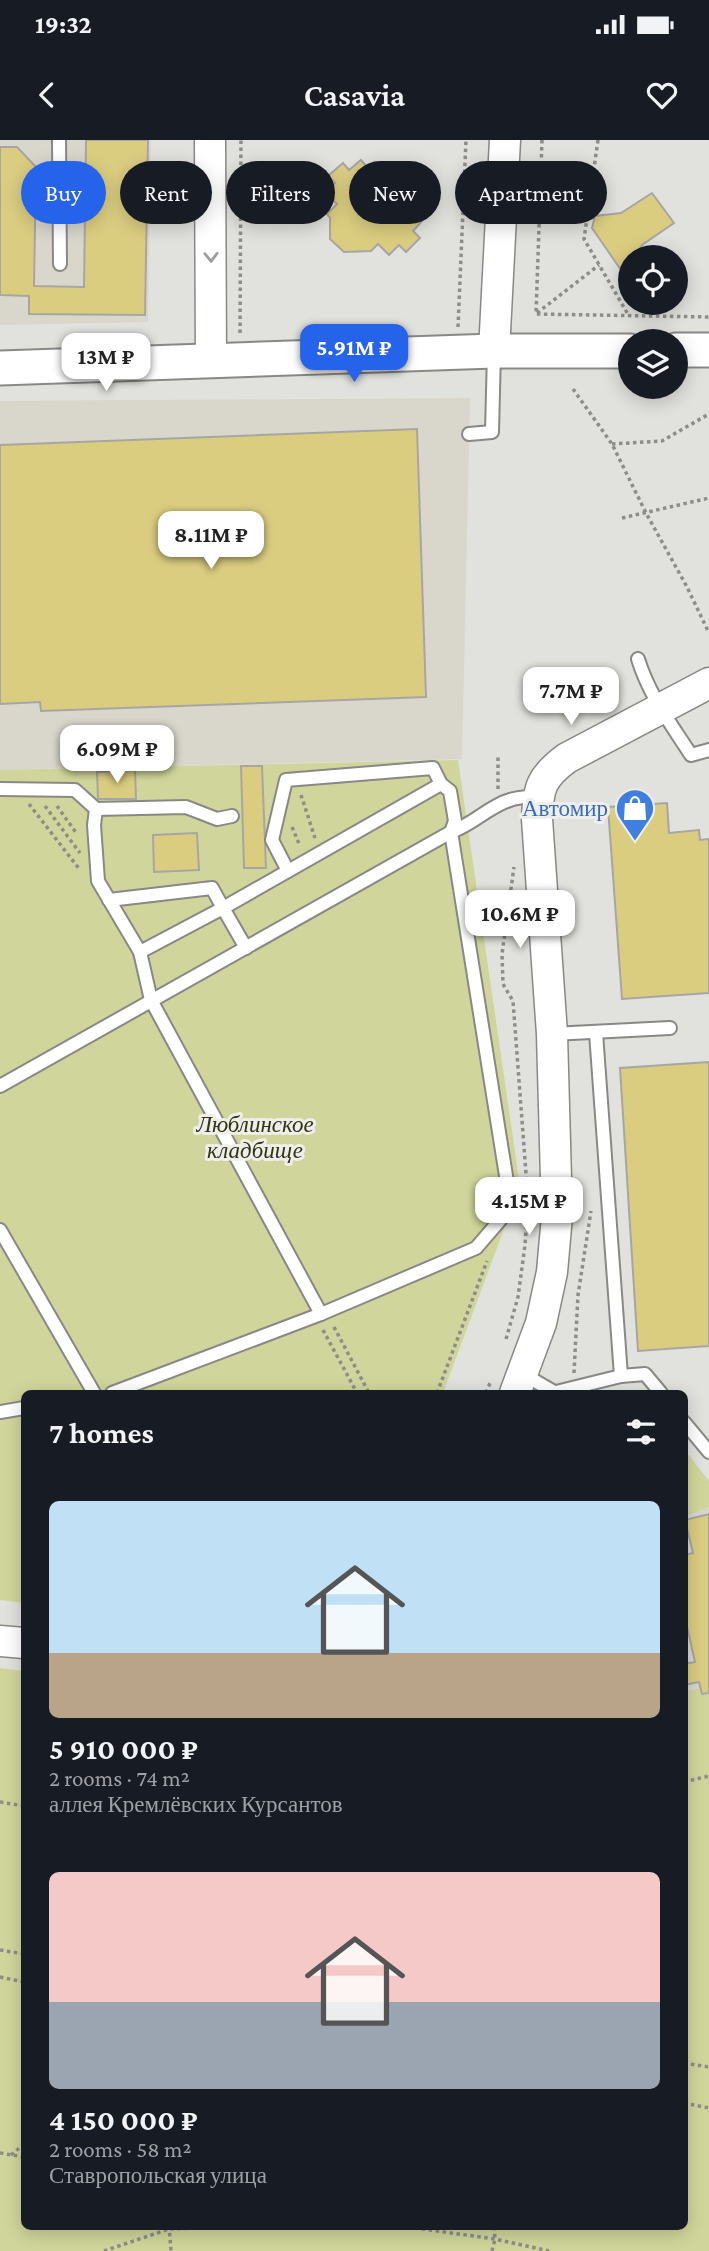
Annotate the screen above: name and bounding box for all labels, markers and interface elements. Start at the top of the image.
text: 19:32 [35,10,92,39]
icon: back [28,76,66,114]
icon: heart [643,76,681,114]
text: Casavia [304,77,405,113]
chip: Buy [21,161,106,224]
chip: Rent [120,161,212,224]
chip: Filters [226,161,335,224]
chip: New [349,161,441,224]
chip: Apartment [455,161,607,224]
map controls [618,245,688,399]
button: locate [618,245,688,315]
one-way arrow [204,252,219,263]
pin: 5.91M ₽ [289,324,419,384]
button: layers [618,329,688,399]
pin: 13M ₽ [57,334,155,393]
text: 5.91M ₽ [316,334,392,360]
text: 13M ₽ [77,343,135,369]
pin: 8.11M ₽ [146,512,276,571]
text: 8.11M ₽ [174,521,248,547]
pin: 7.7M ₽ [514,668,628,727]
text: 7.7M ₽ [539,677,603,703]
pin: 6.09M ₽ [52,726,182,785]
text: 6.09M ₽ [76,735,158,761]
shop icon: Автомир [614,787,656,842]
place label: Автомир [522,795,608,821]
pin: 10.6M ₽ [455,890,585,950]
text: 10.6M ₽ [481,900,559,926]
park label: Люблинское кладбище [195,1111,314,1163]
pin: 4.15M ₽ [464,1178,594,1237]
text: 4.15M ₽ [491,1187,567,1213]
icon: filters [622,1413,660,1451]
text: 7 homes [49,1416,154,1449]
icon: home [292,1547,418,1673]
text: 5 910 000 ₽ [49,1732,198,1765]
text: 2 rooms · 74 m² [49,1765,190,1791]
text: аллея Кремлёвских Курсантов [49,1791,343,1817]
icon: home [292,1918,418,2044]
text: 4 150 000 ₽ [49,2103,198,2136]
text: 2 rooms · 58 m² [49,2136,191,2162]
text: Ставропольская улица [49,2162,267,2188]

